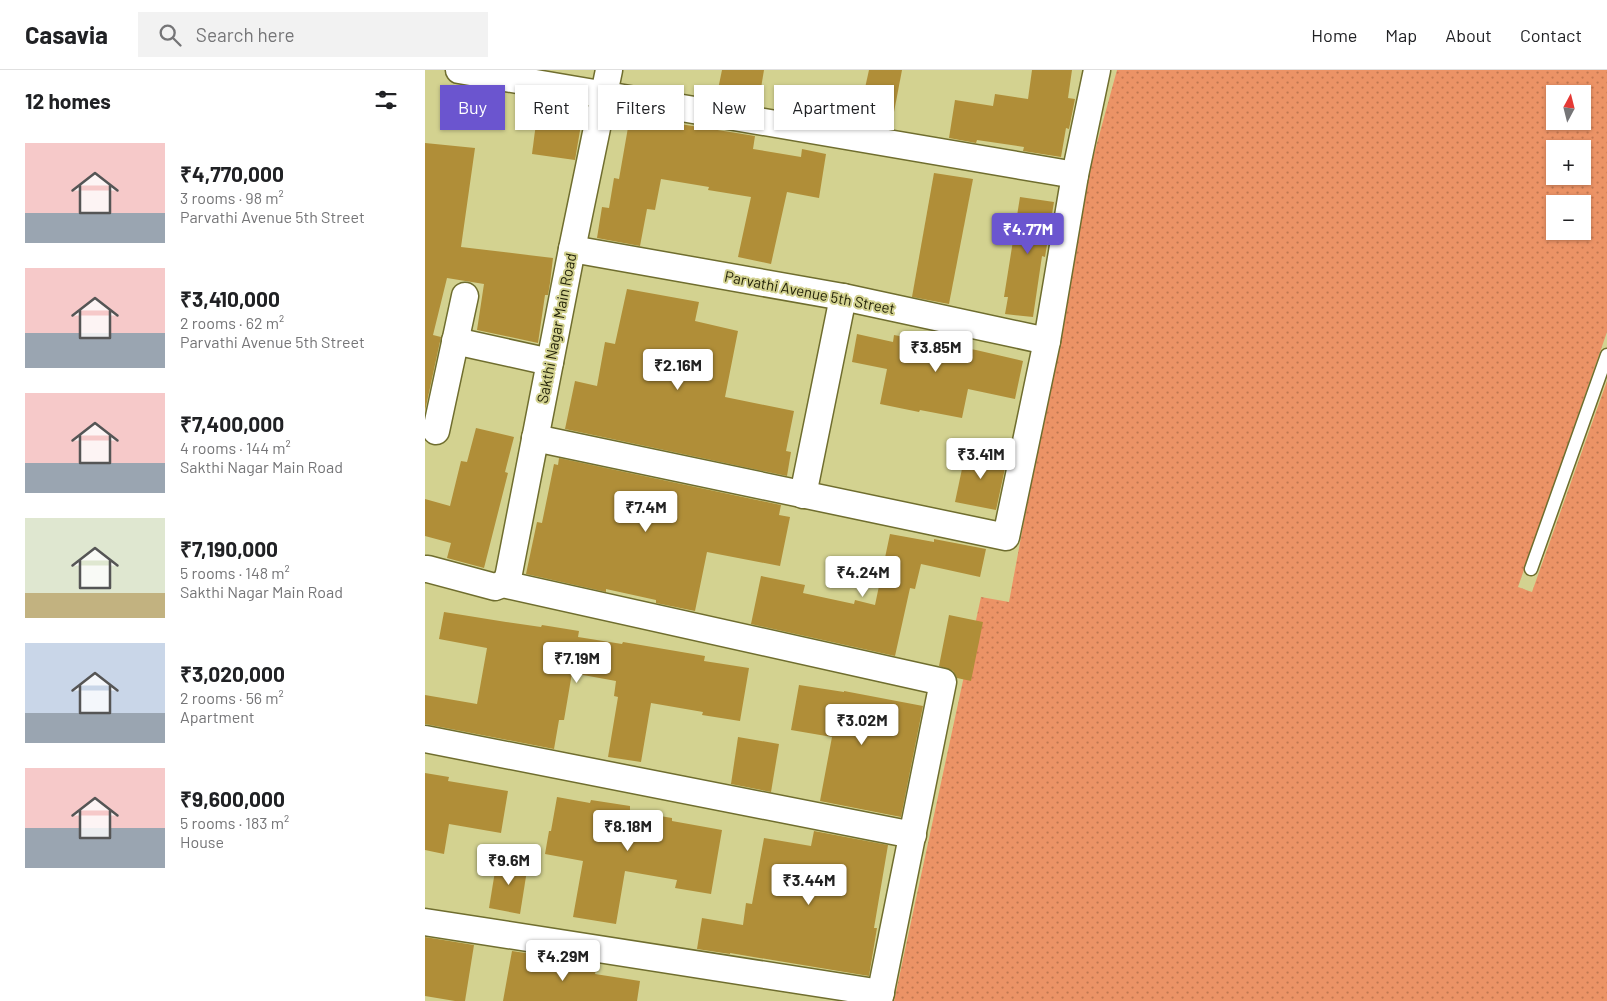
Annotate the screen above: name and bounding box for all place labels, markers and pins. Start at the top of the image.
pin: ₹4.77M [987,212,1069,255]
pin: ₹3.85M [895,330,977,373]
pin: ₹2.16M [637,348,719,391]
pin: ₹3.41M [940,438,1022,480]
pin: ₹7.4M [611,490,681,533]
pin: ₹4.24M [822,556,904,598]
pin: ₹7.19M [536,642,618,684]
pin: ₹3.02M [821,704,903,746]
pin: ₹8.18M [587,810,669,852]
pin: ₹9.6M [474,844,544,886]
pin: ₹3.44M [768,864,850,906]
pin: ₹4.29M [522,940,604,982]

